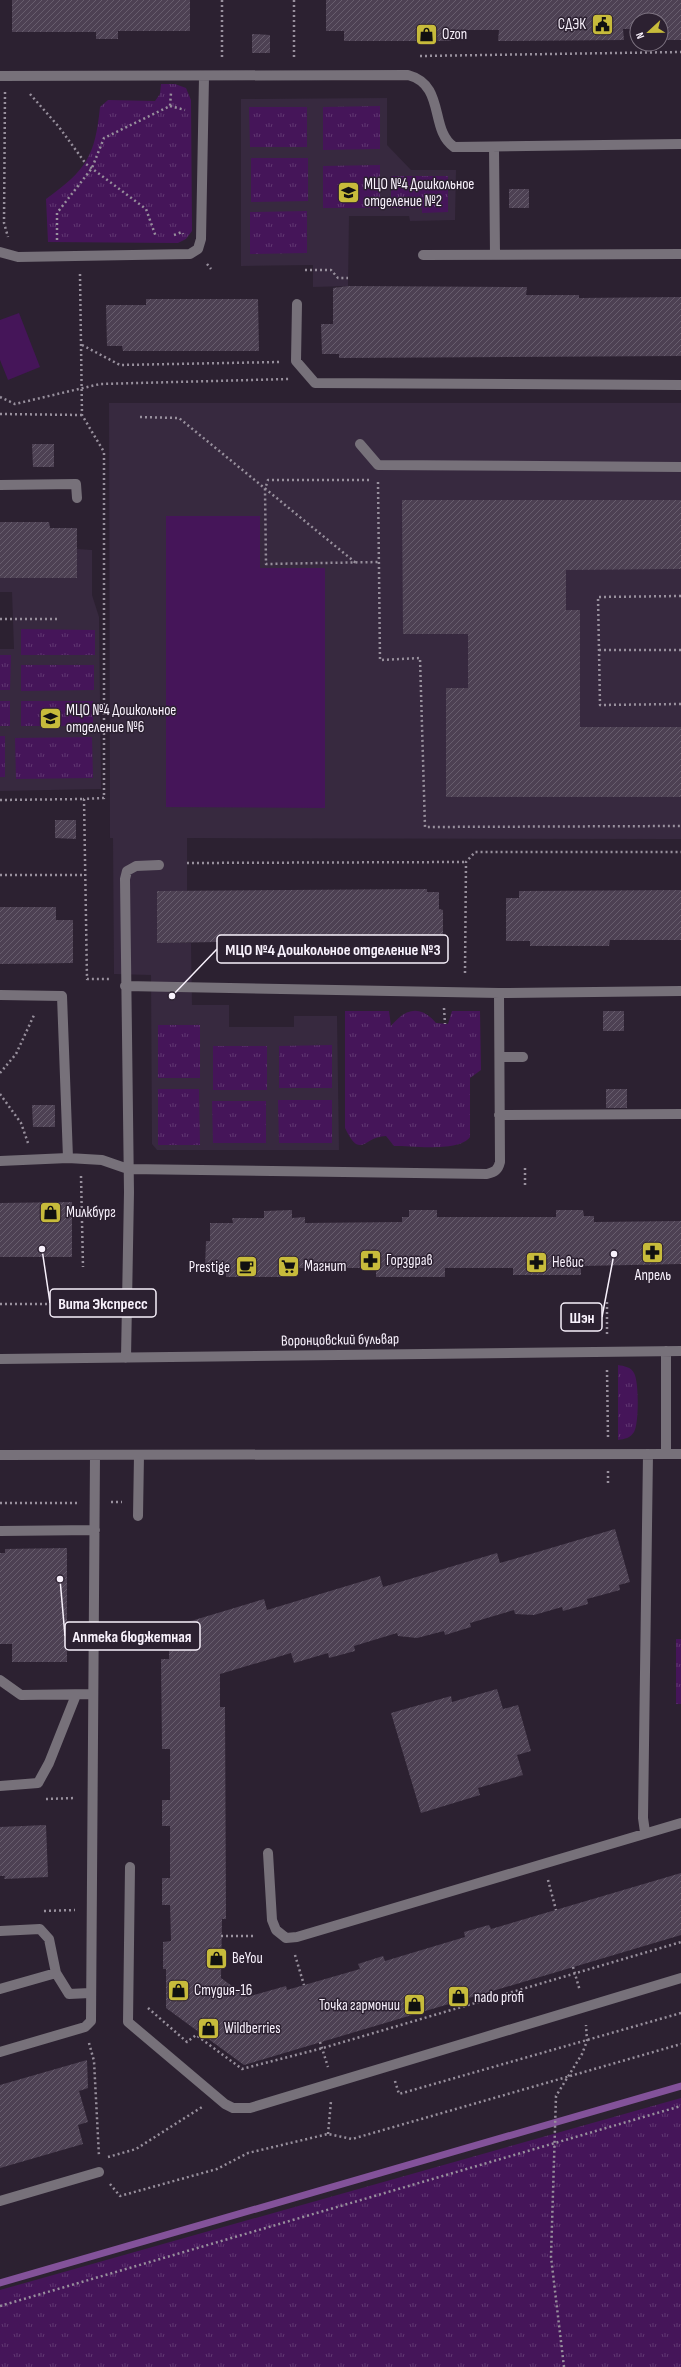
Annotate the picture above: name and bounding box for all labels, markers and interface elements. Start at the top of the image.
public building icon: СДЭК [589,11,615,37]
north arrow [629,12,669,52]
place label: СДЭК [558,15,586,34]
shop icon: Ozon [414,21,440,47]
place label: Ozon [442,25,467,44]
text: N [633,30,647,41]
place label: МЦО №4 Дошкольное отделение №2 [364,175,474,211]
school or university icon: МЦО №4 Дошкольное отделение №2 [335,180,361,206]
place label: МЦО №4 Дошкольное отделение №6 [66,701,176,737]
school or university icon: МЦО №4 Дошкольное отделение №6 [37,706,63,732]
callout: МЦО №4 Дошкольное отделение №3 [217,935,448,963]
text: МЦО №4 Дошкольное отделение №3 [225,941,441,960]
shop icon: Милкбург [38,1199,64,1225]
place label: Милкбург [66,1203,116,1222]
pharmacy icon: Апрель [640,1239,666,1265]
pharmacy icon: Горздрав [358,1247,384,1273]
pharmacy icon: Невис [524,1249,550,1275]
place label: Горздрав [386,1251,433,1270]
supermarket icon: Магнит [276,1253,302,1279]
place label: Невис [552,1253,584,1272]
cafe icon: Prestige [233,1254,259,1280]
place label: Магнит [304,1257,346,1276]
place label: Prestige [189,1258,230,1277]
place label: Апрель [634,1266,671,1285]
callout: Вита Экспресс [50,1289,156,1317]
text: Вита Экспресс [58,1295,148,1314]
callout: Шэн [561,1303,602,1331]
text: Шэн [569,1309,595,1328]
street label: Воронцовский бульвар [281,1329,399,1351]
callout: Аптека бюджетная [65,1622,200,1650]
text: Аптека бюджетная [71,1628,192,1647]
shop icon: BeYou [204,1945,230,1971]
place label: BeYou [232,1949,263,1968]
shop icon: Студия-16 [165,1977,191,2003]
place label: Студия-16 [194,1981,252,2000]
shop icon: nado profi [446,1984,472,2010]
place label: nado profi [474,1988,524,2007]
shop icon: Точка гармонии [402,1992,428,2018]
place label: Точка гармонии [319,1996,400,2015]
shop icon: Wildberries [196,2015,222,2041]
place label: Wildberries [224,2019,281,2038]

